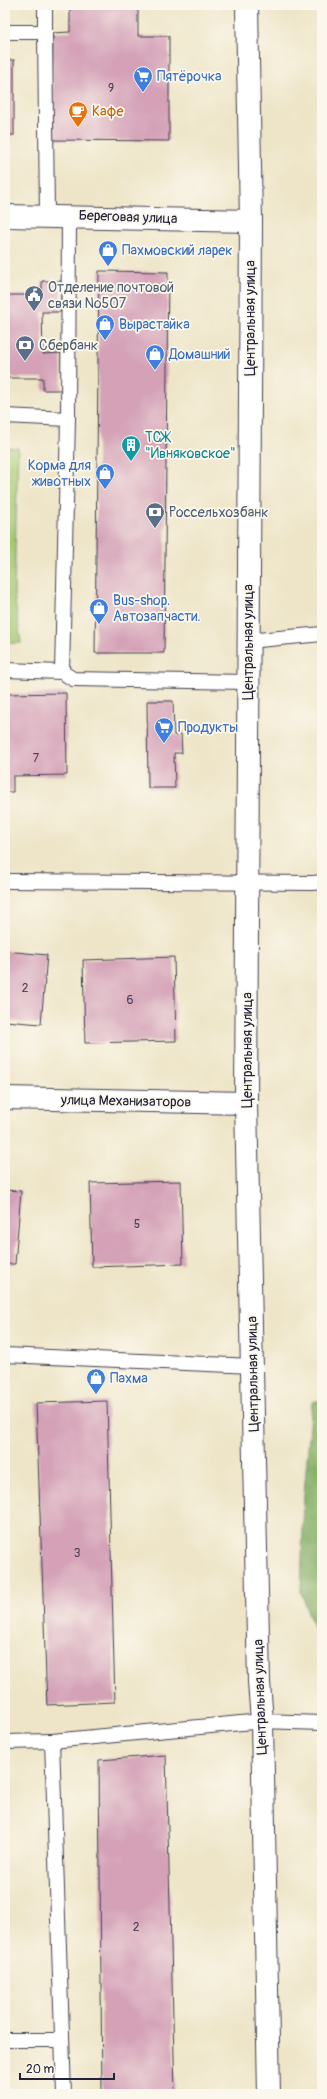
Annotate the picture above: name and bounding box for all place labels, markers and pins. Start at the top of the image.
supermarket icon: Пятёрочка [132,65,154,93]
place label: Пятёрочка [157,68,221,85]
cafe icon: Кафе [67,100,89,128]
place label: Кафе [92,103,123,120]
shop icon: Пахмовский ларек [97,239,119,267]
place label: Пахмовский ларек [122,242,232,259]
place label: Отделение почтовой связи №507 [48,279,174,312]
public building icon: Отделение почтовой связи №507 [23,284,45,312]
shop icon: Вырастайка [94,313,116,341]
place label: Вырастайка [119,316,190,333]
bank icon: Сбербанк [14,334,36,362]
place label: Сбербанк [39,337,98,354]
shop icon: Домашний [144,343,166,371]
place label: Домашний [168,346,231,363]
place label: ТСЖ "Ивняковское" [145,429,236,462]
building icon: ТСЖ "Ивняковское" [120,434,142,462]
place label: Корма для животных [28,457,91,490]
shop icon: Корма для животных [94,462,116,490]
bank icon: Россельхозбанк [144,501,166,529]
place label: Россельхозбанк [169,504,268,521]
place label: Bus-shop. Автозапчасти. [113,592,201,625]
shop icon: Bus-shop. Автозапчасти. [88,597,110,625]
supermarket icon: Продукты [153,716,175,744]
place label: Продукты [178,719,238,736]
shop icon: Пахма [85,1367,107,1395]
place label: Пахма [110,1370,148,1387]

